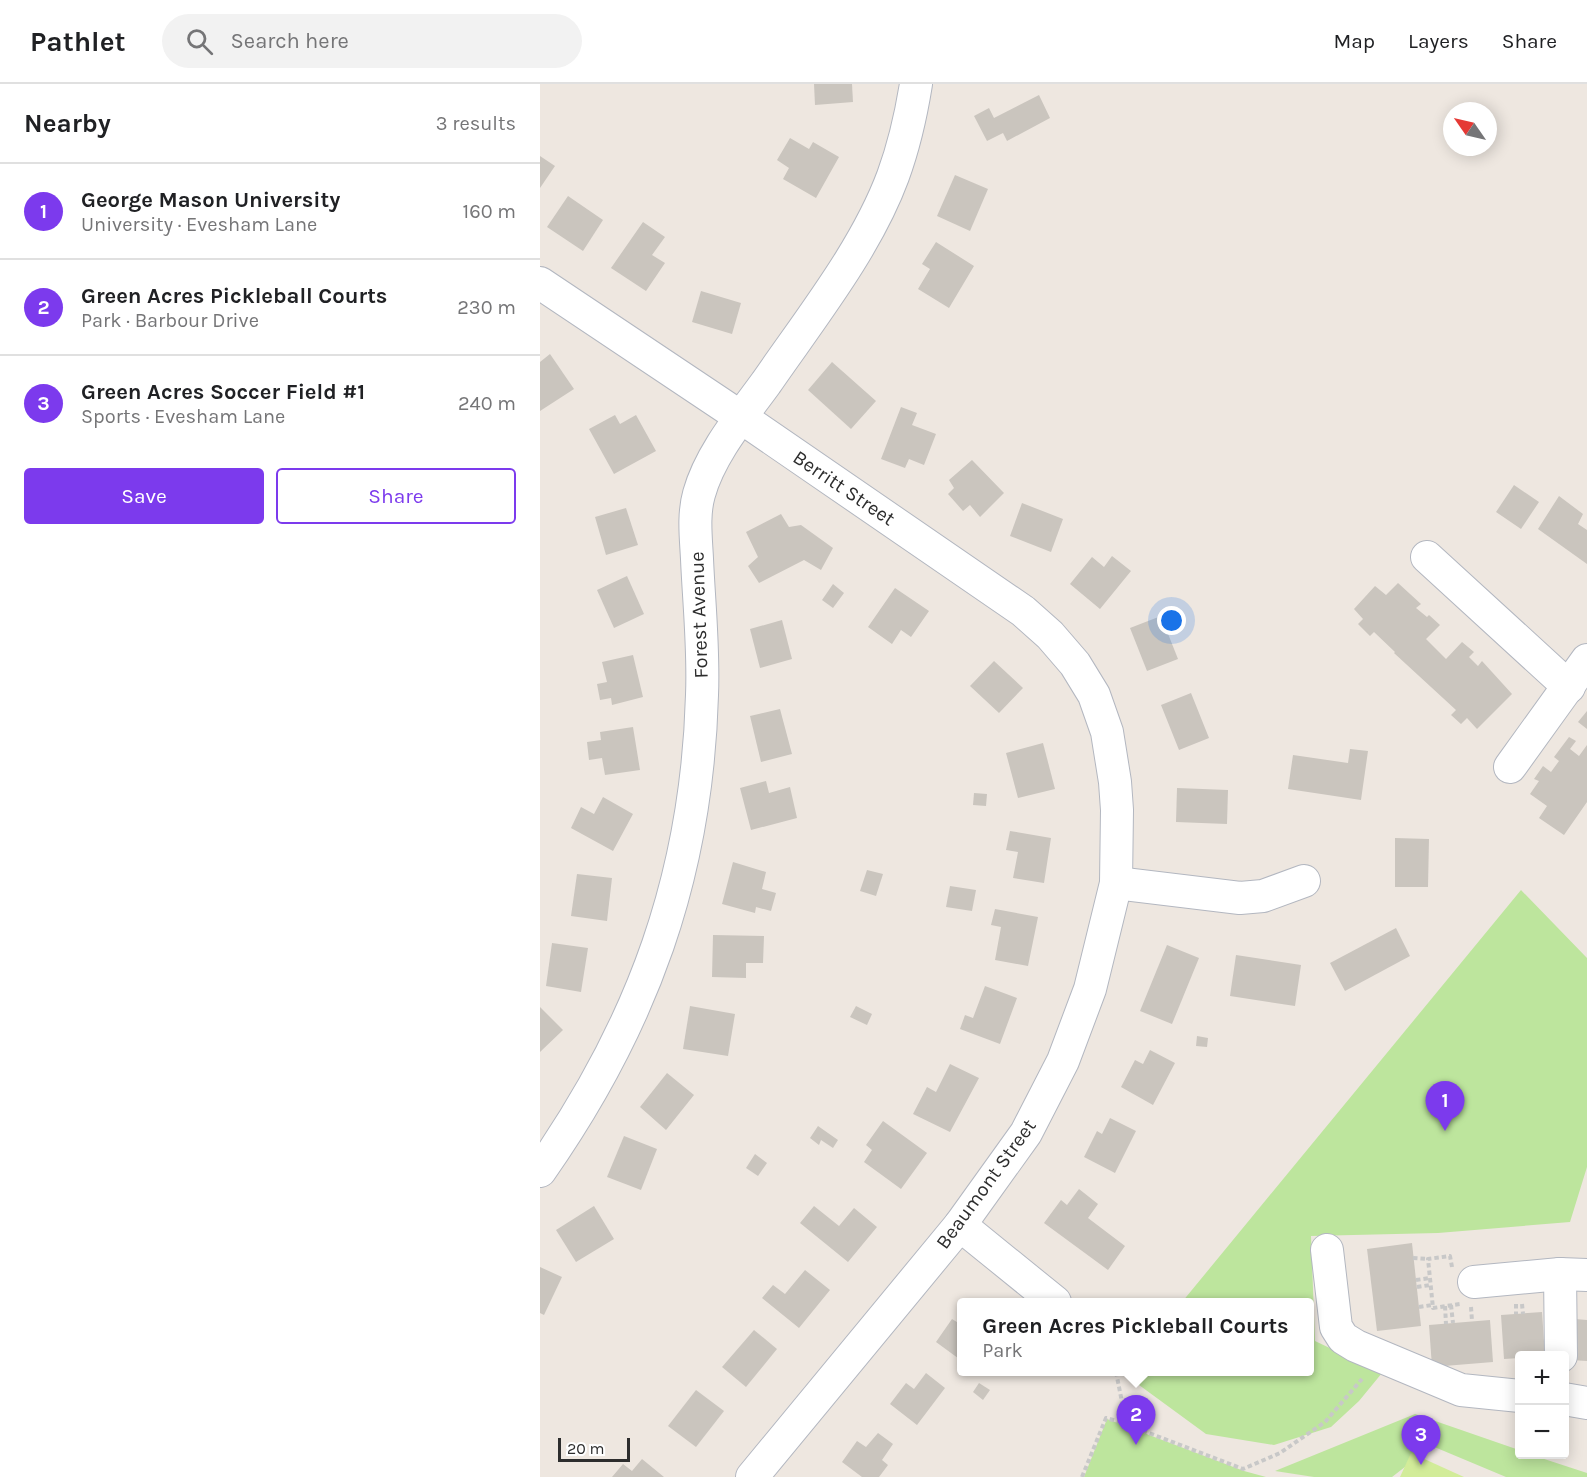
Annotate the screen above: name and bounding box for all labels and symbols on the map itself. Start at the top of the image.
north arrow [1443,102,1497,156]
street label: Berritt Street [789,446,900,531]
street label: Forest Avenue [685,551,713,679]
your location [1157,606,1186,635]
pin: 1 [1426,1082,1464,1131]
street label: Beaumont Street [931,1114,1041,1253]
pin: 2 [1116,1396,1156,1445]
pin: 3 [1402,1416,1440,1465]
scale bar [558,1435,630,1462]

